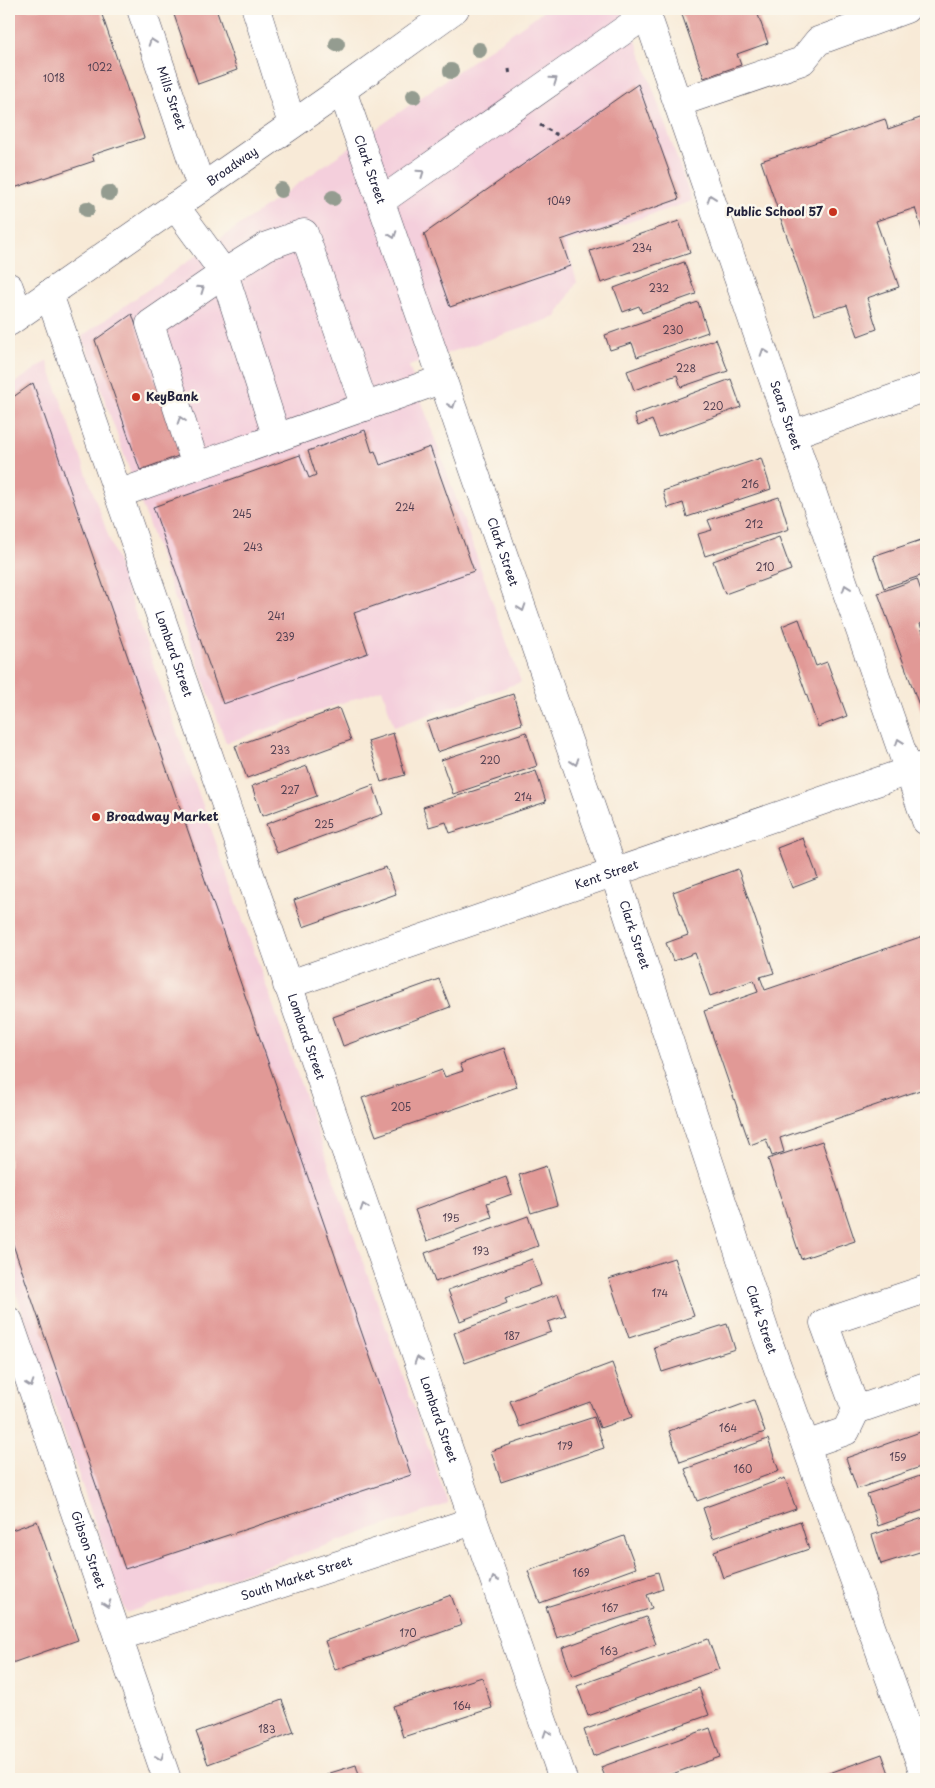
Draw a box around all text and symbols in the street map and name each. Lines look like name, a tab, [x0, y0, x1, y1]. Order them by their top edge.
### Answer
one-way arrow	[148, 38, 158, 47]
house number: 1022	[88, 59, 112, 74]
street label: Mills Street	[153, 64, 191, 132]
house number: 1018	[43, 70, 65, 85]
one-way arrow	[548, 77, 558, 86]
street label: Clark Street	[350, 132, 391, 206]
street label: Broadway	[202, 142, 261, 190]
one-way arrow	[415, 170, 425, 179]
house number: 1049	[547, 193, 571, 208]
one-way arrow	[707, 194, 717, 203]
place label: Public School 57	[726, 202, 823, 220]
marker: Public School 57	[827, 206, 839, 218]
one-way arrow	[387, 230, 397, 239]
house number: 234	[632, 240, 652, 255]
house number: 232	[649, 280, 669, 295]
one-way arrow	[195, 286, 205, 295]
house number: 230	[663, 322, 683, 337]
one-way arrow	[760, 348, 770, 357]
house number: 228	[676, 360, 696, 375]
street label: Sears Street	[766, 378, 807, 452]
place label: KeyBank	[146, 387, 199, 405]
marker: KeyBank	[130, 391, 142, 403]
house number: 220	[703, 398, 723, 413]
one-way arrow	[446, 400, 456, 409]
one-way arrow	[177, 416, 187, 425]
house number: 216	[741, 476, 759, 491]
house number: 224	[395, 499, 415, 514]
house number: 245	[232, 506, 252, 521]
street label: Clark Street	[483, 515, 524, 589]
house number: 212	[745, 516, 763, 531]
house number: 243	[243, 539, 263, 554]
house number: 210	[756, 559, 774, 574]
one-way arrow	[842, 584, 852, 593]
one-way arrow	[516, 603, 526, 612]
street label: Lombard Street	[151, 608, 198, 699]
house number: 241	[267, 608, 285, 623]
house number: 239	[275, 629, 295, 644]
one-way arrow	[895, 738, 905, 746]
house number: 233	[270, 742, 290, 757]
house number: 220	[480, 752, 500, 767]
one-way arrow	[569, 757, 579, 765]
house number: 227	[281, 782, 300, 797]
house number: 214	[514, 789, 532, 804]
place label: Broadway Market	[106, 807, 219, 825]
marker: Broadway Market	[90, 811, 102, 823]
house number: 225	[314, 816, 334, 831]
street label: Kent Street	[572, 855, 641, 893]
street label: Clark Street	[616, 898, 655, 972]
street label: Lombard Street	[284, 991, 330, 1082]
house number: 205	[391, 1099, 411, 1114]
one-way arrow	[360, 1203, 370, 1211]
house number: 195	[443, 1210, 460, 1225]
house number: 193	[473, 1243, 490, 1258]
street label: Clark Street	[742, 1282, 782, 1356]
house number: 174	[652, 1285, 669, 1300]
house number: 187	[504, 1328, 520, 1343]
one-way arrow	[413, 1356, 423, 1365]
street label: Lombard Street	[416, 1374, 463, 1465]
one-way arrow	[25, 1379, 35, 1388]
house number: 164	[719, 1420, 737, 1435]
house number: 179	[557, 1438, 573, 1453]
house number: 159	[890, 1449, 906, 1464]
house number: 160	[734, 1461, 752, 1476]
street label: Gibson Street	[67, 1508, 111, 1591]
street label: South Market Street	[238, 1551, 354, 1604]
house number: 169	[572, 1565, 590, 1580]
one-way arrow	[490, 1576, 500, 1585]
one-way arrow	[101, 1599, 111, 1607]
house number: 167	[602, 1600, 619, 1615]
house number: 170	[399, 1625, 417, 1640]
house number: 163	[600, 1643, 618, 1658]
house number: 164	[453, 1698, 471, 1713]
house number: 183	[258, 1721, 276, 1736]
one-way arrow	[543, 1729, 553, 1738]
one-way arrow	[154, 1753, 164, 1761]

